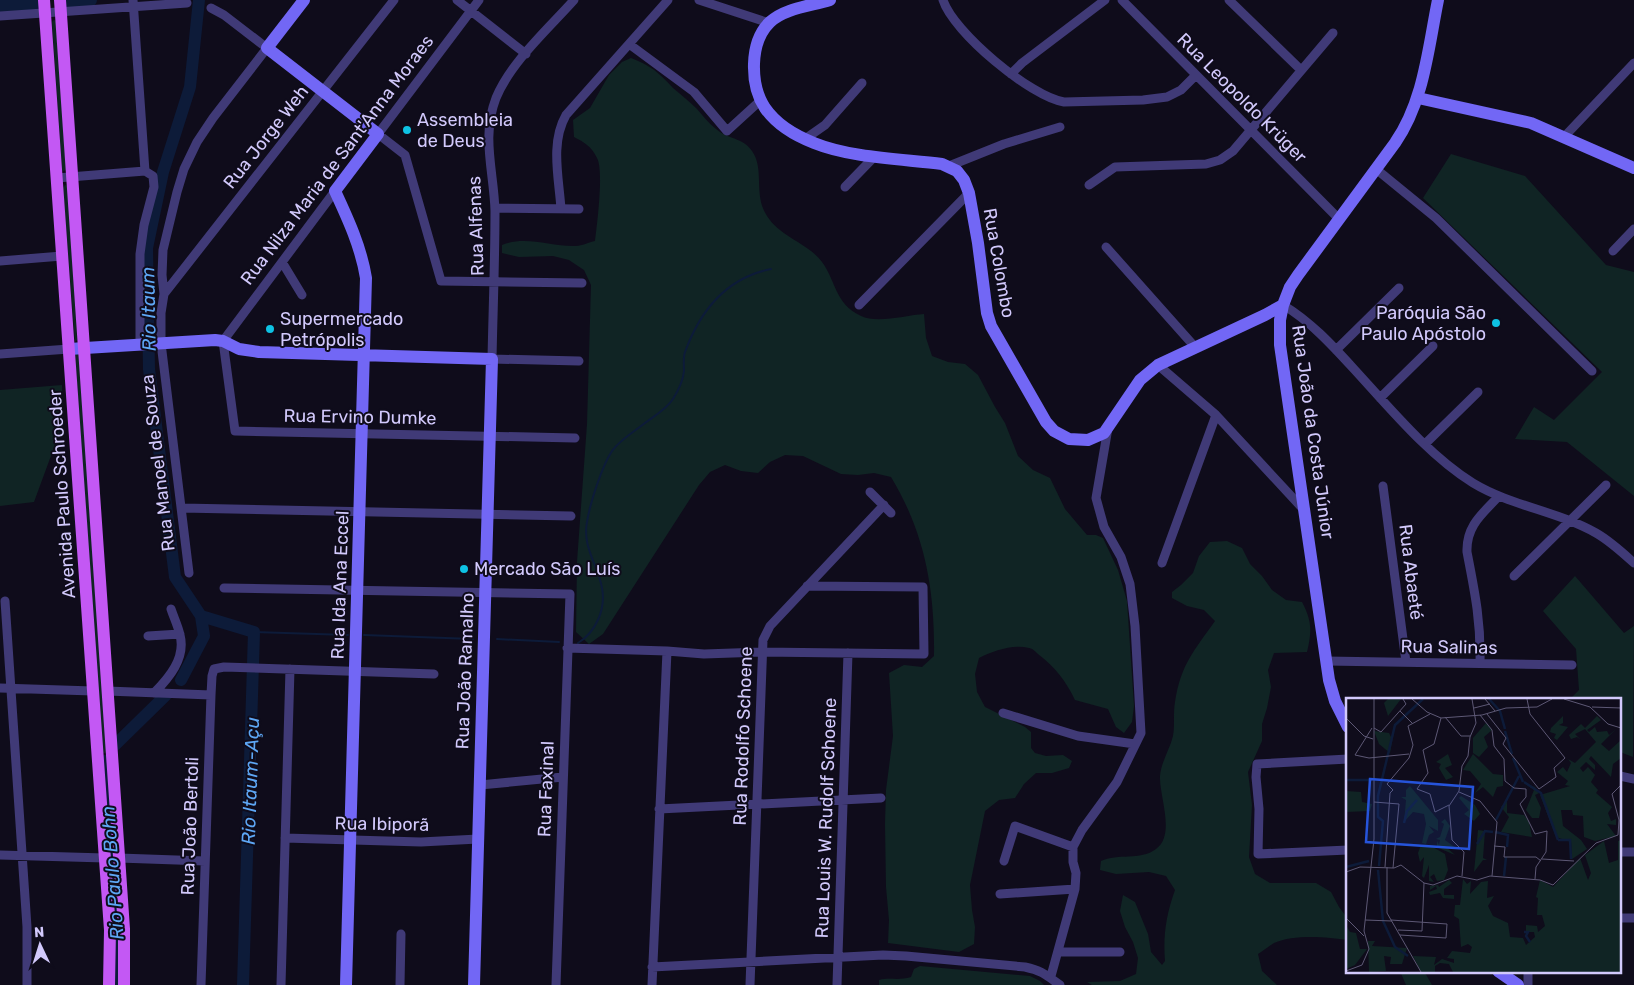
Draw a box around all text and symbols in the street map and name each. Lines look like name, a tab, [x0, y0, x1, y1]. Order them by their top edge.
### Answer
street label: Rua Leopoldo Krüger	[1173, 29, 1312, 168]
street label: Rua Nilza Maria de Sant'Anna Moraes	[236, 31, 438, 289]
street label: Rua Jorge Weh	[219, 81, 313, 193]
place label: Assembleia de Deus	[417, 109, 513, 152]
marker: Assembleia de Deus	[401, 124, 413, 136]
street label: Rua Alfenas	[463, 176, 489, 276]
street label: Rua Colombo	[979, 206, 1019, 320]
water label: Rio Itaum	[136, 266, 161, 352]
place label: Paróquia São Paulo Apóstolo	[1361, 302, 1486, 345]
place label: Supermercado Petrópolis	[280, 308, 403, 351]
marker: Paróquia São Paulo Apóstolo	[1490, 317, 1502, 329]
marker: Supermercado Petrópolis	[264, 323, 276, 335]
street label: Rua João da Costa Júnior	[1287, 324, 1339, 541]
street label: Rua Manoel de Souza	[136, 373, 180, 553]
street label: Avenida Paulo Schroeder	[44, 389, 80, 599]
street label: Rua Ervino Dumke	[283, 405, 437, 429]
street label: Rua Ida Ana Eccel	[326, 510, 354, 660]
street label: Rua Abaeté	[1394, 523, 1428, 621]
place label: Mercado São Luís	[474, 558, 620, 580]
marker: Mercado São Luís	[458, 563, 470, 575]
street label: Rua João Ramalho	[451, 592, 479, 750]
street label: Rua Salinas	[1400, 635, 1498, 659]
street label: Rua Rodolfo Schoene	[729, 646, 757, 826]
street label: Rua Louis W. Rudolf Schoene	[811, 697, 841, 939]
inset map	[1346, 698, 1622, 972]
water label: Rio Itaum-Açu	[237, 717, 264, 845]
street label: Rua Faxinal	[533, 741, 559, 837]
street label: Rua João Bertoli	[177, 756, 203, 896]
water label: Rio Paulo Bohn	[96, 805, 129, 941]
street label: Rua Ibiporã	[334, 812, 430, 836]
north arrow	[15, 920, 65, 970]
text: N	[34, 924, 45, 941]

